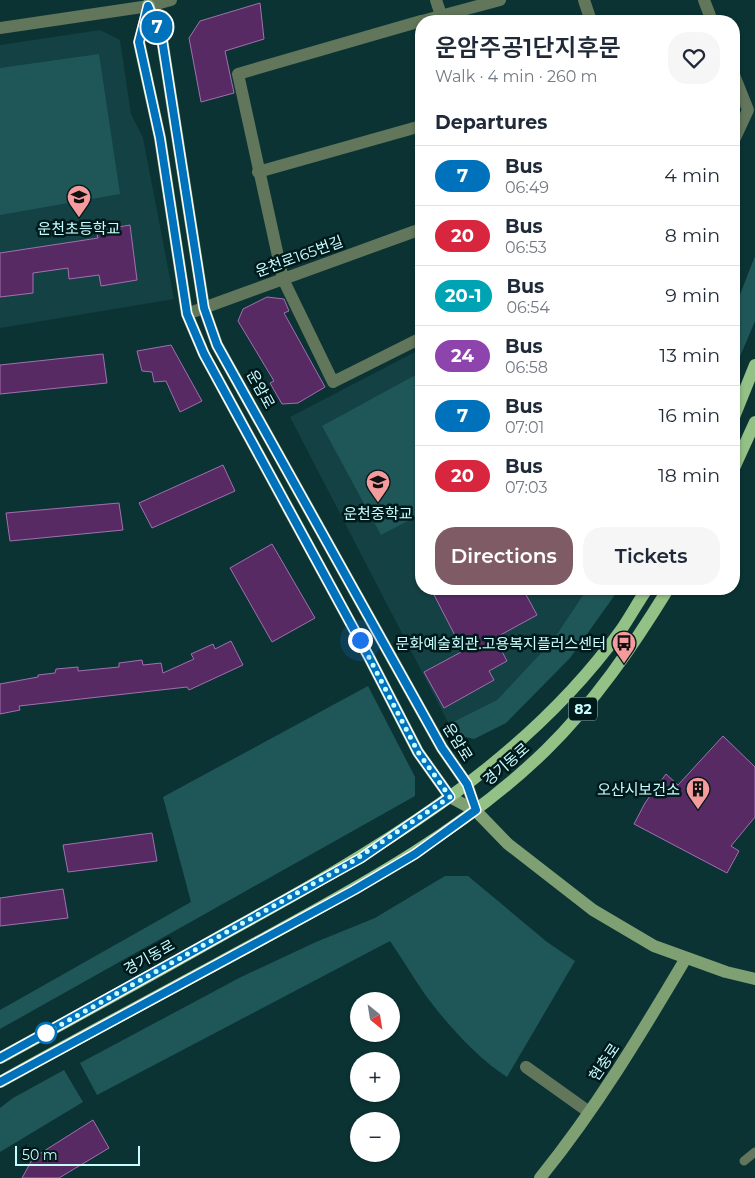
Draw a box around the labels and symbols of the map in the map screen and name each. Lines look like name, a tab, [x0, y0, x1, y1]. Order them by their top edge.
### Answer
line badge: 7	[141, 11, 173, 43]
school or university icon: 운천초등학교	[66, 184, 92, 218]
place label: 운천초등학교	[38, 219, 120, 238]
street label: 운천로165번길	[253, 231, 345, 281]
street label: 운암로	[243, 366, 279, 412]
school or university icon: 운천중학교	[365, 469, 391, 503]
place label: 운천중학교	[343, 504, 413, 523]
your location	[348, 628, 373, 653]
bus stop icon: 문화예술회관.고용복지플러스센터	[611, 630, 637, 664]
place label: 문화예술회관.고용복지플러스센터	[396, 634, 606, 653]
road number: 82	[569, 698, 597, 721]
street label: 운암로	[439, 719, 477, 765]
street label: 경기동로	[479, 739, 533, 789]
building icon: 오산시보건소	[685, 776, 711, 810]
place label: 오산시보건소	[597, 780, 680, 799]
street label: 경기동로	[120, 935, 178, 979]
north arrow	[350, 992, 400, 1042]
unlabelled marker	[35, 1022, 57, 1044]
street label: 현충로	[585, 1040, 623, 1084]
scale bar	[15, 1143, 140, 1166]

